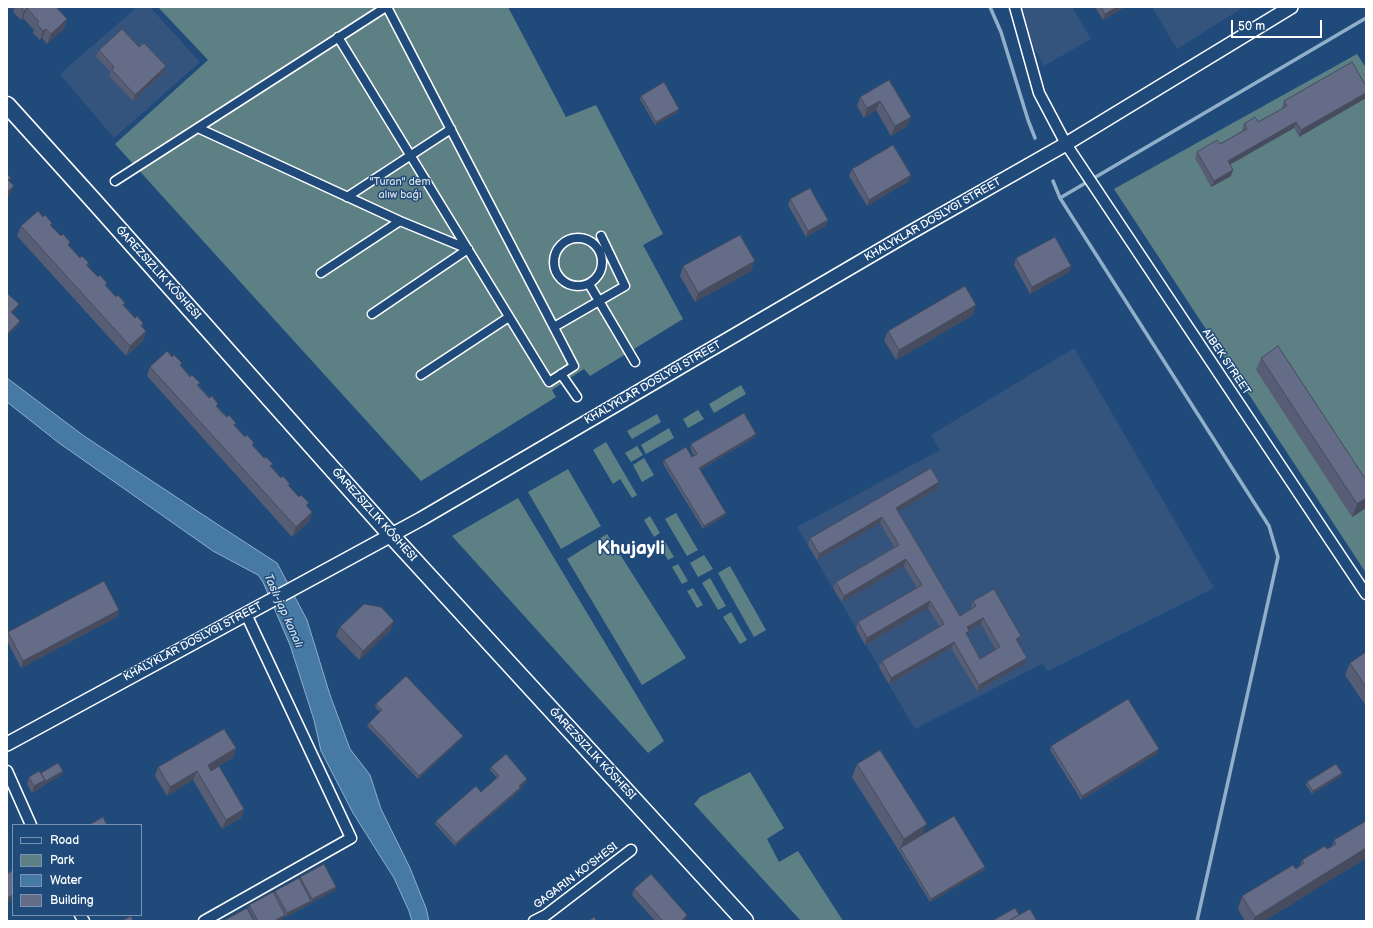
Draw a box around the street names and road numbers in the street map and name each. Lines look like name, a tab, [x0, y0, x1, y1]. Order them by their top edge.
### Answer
street label: KHALYKLAR DOSLYGI STREET	[862, 175, 1004, 265]
street label: ǴAREZSIZLIK KÓSHESI	[113, 224, 203, 322]
street label: AIBEK STREET	[1199, 326, 1253, 398]
street label: KHALYKLAR DOSLYGI STREET	[582, 338, 724, 428]
street label: ǴAREZSIZLIK KÓSHESI	[329, 466, 419, 564]
street label: KHALYKLAR DOSLYGI STREET	[121, 600, 265, 684]
street label: ǴAREZSIZLIK KÓSHESI	[546, 705, 638, 803]
street label: GAGARIN KO'SHESI	[531, 840, 621, 912]

